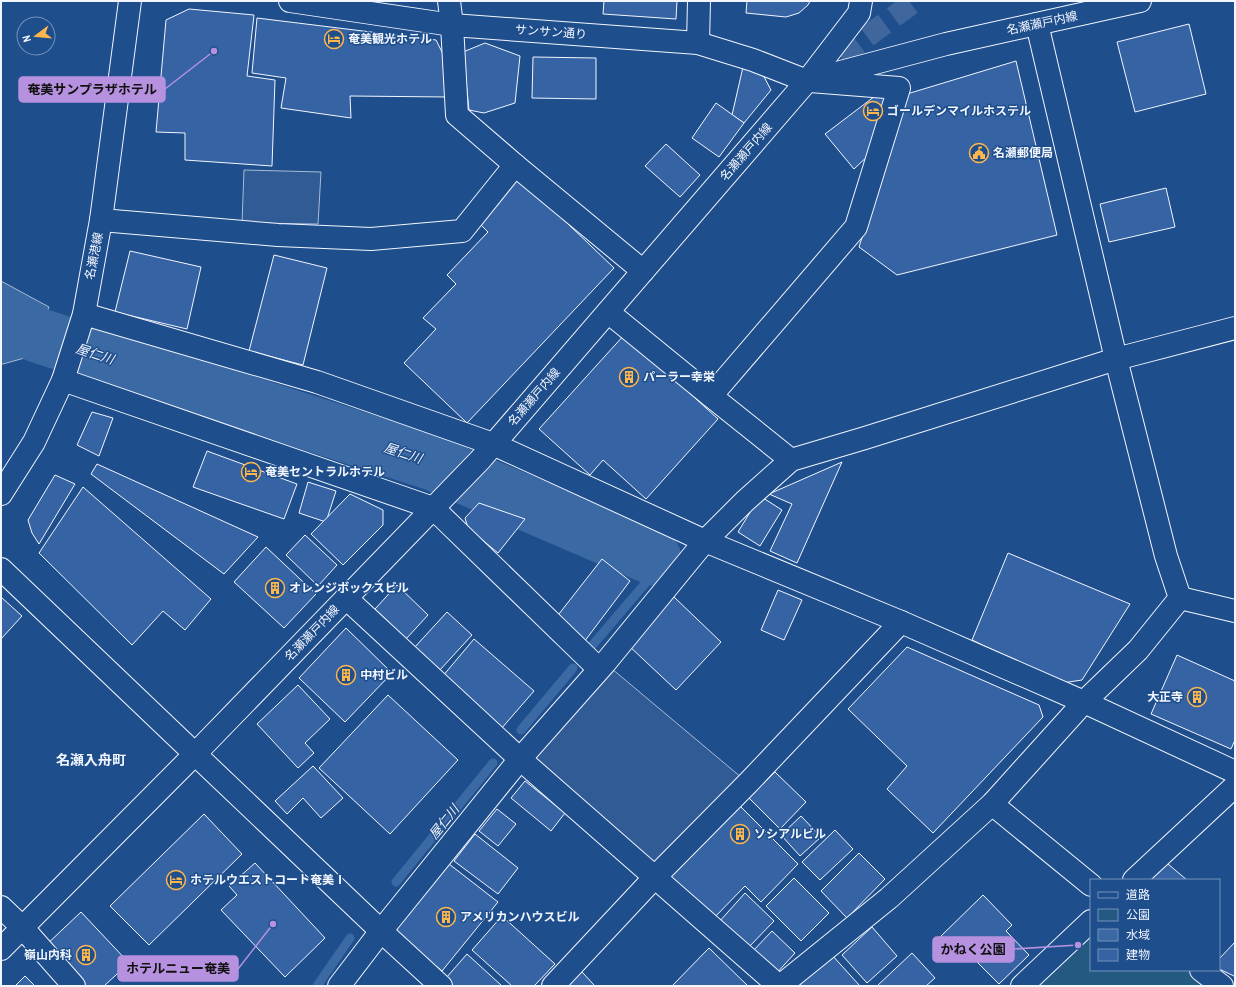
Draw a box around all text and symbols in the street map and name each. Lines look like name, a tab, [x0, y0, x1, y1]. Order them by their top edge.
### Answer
street label: 名瀬瀬戸内線	[1005, 8, 1079, 38]
north arrow	[16, 16, 56, 56]
street label: サンサン通り	[515, 22, 587, 42]
hotel icon: 奄美観光ホテル	[323, 28, 345, 50]
place label: 奄美観光ホテル	[348, 31, 432, 47]
text: N	[19, 34, 34, 44]
callout: 奄美サンプラザホテル	[19, 77, 165, 102]
text: 奄美サンプラザホテル	[27, 81, 157, 98]
hotel icon: ゴールデンマイルホステル	[862, 100, 884, 122]
place label: ゴールデンマイルホステル	[887, 103, 1031, 119]
street label: 名瀬瀬戸内線	[716, 120, 776, 184]
public building icon: 名瀬郵便局	[968, 142, 990, 164]
place label: 名瀬郵便局	[993, 145, 1053, 161]
street label: 名瀬港線	[82, 231, 106, 281]
water label: 屋仁川	[74, 340, 118, 369]
street label: 名瀬瀬戸内線	[504, 365, 564, 429]
building icon: パーラー幸栄	[618, 366, 640, 388]
place label: パーラー幸栄	[643, 369, 715, 385]
water label: 屋仁川	[382, 439, 426, 468]
hotel icon: 奄美セントラルホテル	[240, 461, 262, 483]
place label: 奄美セントラルホテル	[265, 464, 385, 480]
building icon: オレンジボックスビル	[264, 577, 286, 599]
place label: オレンジボックスビル	[289, 580, 409, 596]
street label: 名瀬瀬戸内線	[281, 602, 343, 664]
building icon: 中村ビル	[335, 664, 357, 686]
place label: 中村ビル	[360, 667, 408, 683]
building icon: 大正寺	[1186, 686, 1208, 708]
place label: 大正寺	[1147, 689, 1183, 705]
district label: 名瀬入舟町	[56, 751, 126, 769]
water label: 屋仁川	[425, 800, 464, 843]
building icon: ソシアルビル	[729, 823, 751, 845]
place label: ソシアルビル	[754, 826, 826, 842]
hotel icon: ホテルウエストコート奄美Ⅰ	[165, 869, 187, 891]
place label: ホテルウエストコート奄美Ⅰ	[190, 872, 346, 888]
legend	[1090, 879, 1220, 971]
text: 道路	[1126, 887, 1150, 903]
building icon: アメリカンハウスビル	[435, 906, 457, 928]
text: 公園	[1126, 907, 1150, 923]
place label: アメリカンハウスビル	[460, 909, 579, 925]
text: 水域	[1126, 927, 1150, 943]
callout: かねく公園	[933, 937, 1014, 962]
text: かねく公園	[940, 941, 1006, 958]
building icon: 嶺山内科	[75, 944, 97, 966]
place label: 嶺山内科	[24, 947, 72, 963]
text: 建物	[1126, 947, 1150, 963]
callout: ホテルニュー奄美	[118, 956, 238, 981]
text: ホテルニュー奄美	[126, 960, 230, 977]

